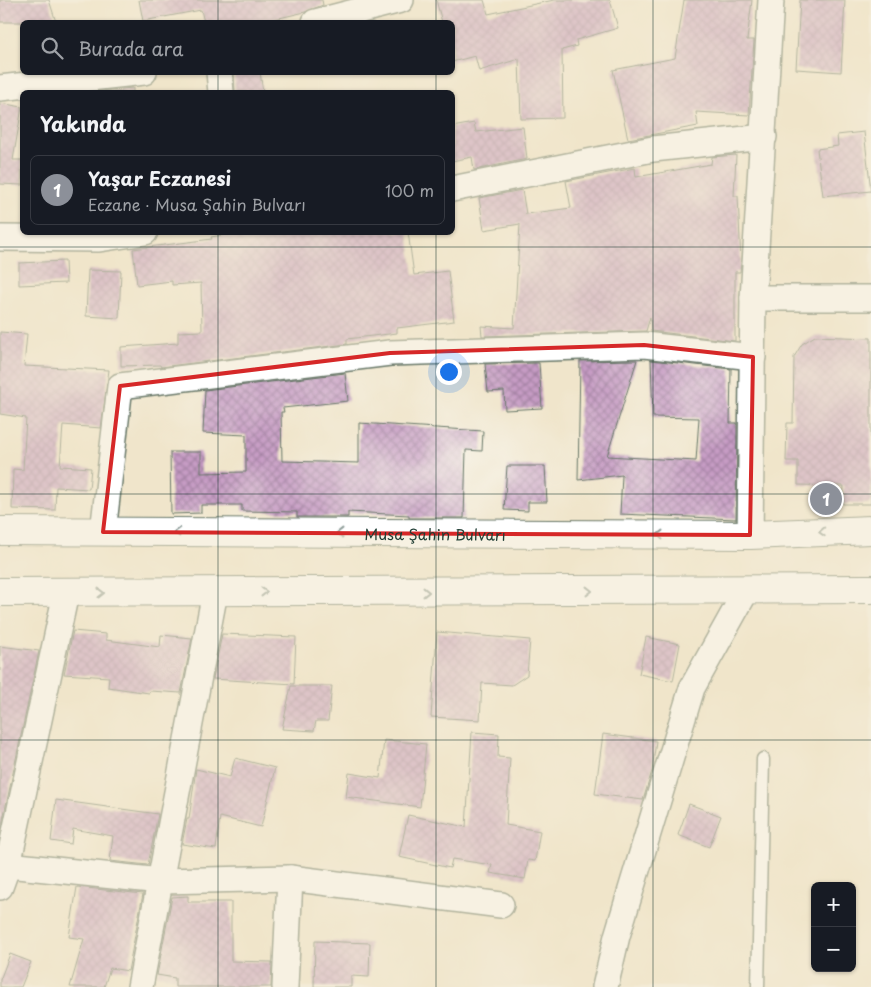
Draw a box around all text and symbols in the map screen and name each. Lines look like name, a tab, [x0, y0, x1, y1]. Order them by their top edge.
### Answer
search box	[20, 20, 455, 75]
icon: search	[38, 34, 66, 62]
text: Burada ara	[78, 34, 183, 62]
text: Yakında	[40, 107, 126, 139]
text: Yaşar Eczanesi	[88, 164, 231, 192]
text: 1	[53, 178, 61, 202]
text: 100 m	[385, 178, 434, 202]
text: Eczane · Musa Şahin Bulvarı	[88, 192, 306, 216]
your location	[436, 359, 462, 385]
pin: 1	[810, 480, 842, 518]
street label: Musa Şahin Bulvarı	[364, 521, 506, 545]
one-way arrow	[173, 527, 181, 537]
one-way arrow	[818, 527, 826, 537]
one-way arrow	[336, 528, 344, 538]
one-way arrow	[656, 530, 664, 540]
one-way arrow	[585, 586, 593, 596]
one-way arrow	[260, 587, 268, 597]
one-way arrow	[422, 587, 430, 597]
one-way arrow	[98, 588, 105, 598]
map controls	[811, 882, 856, 972]
button: +	[811, 882, 856, 927]
button: −	[811, 927, 856, 972]

